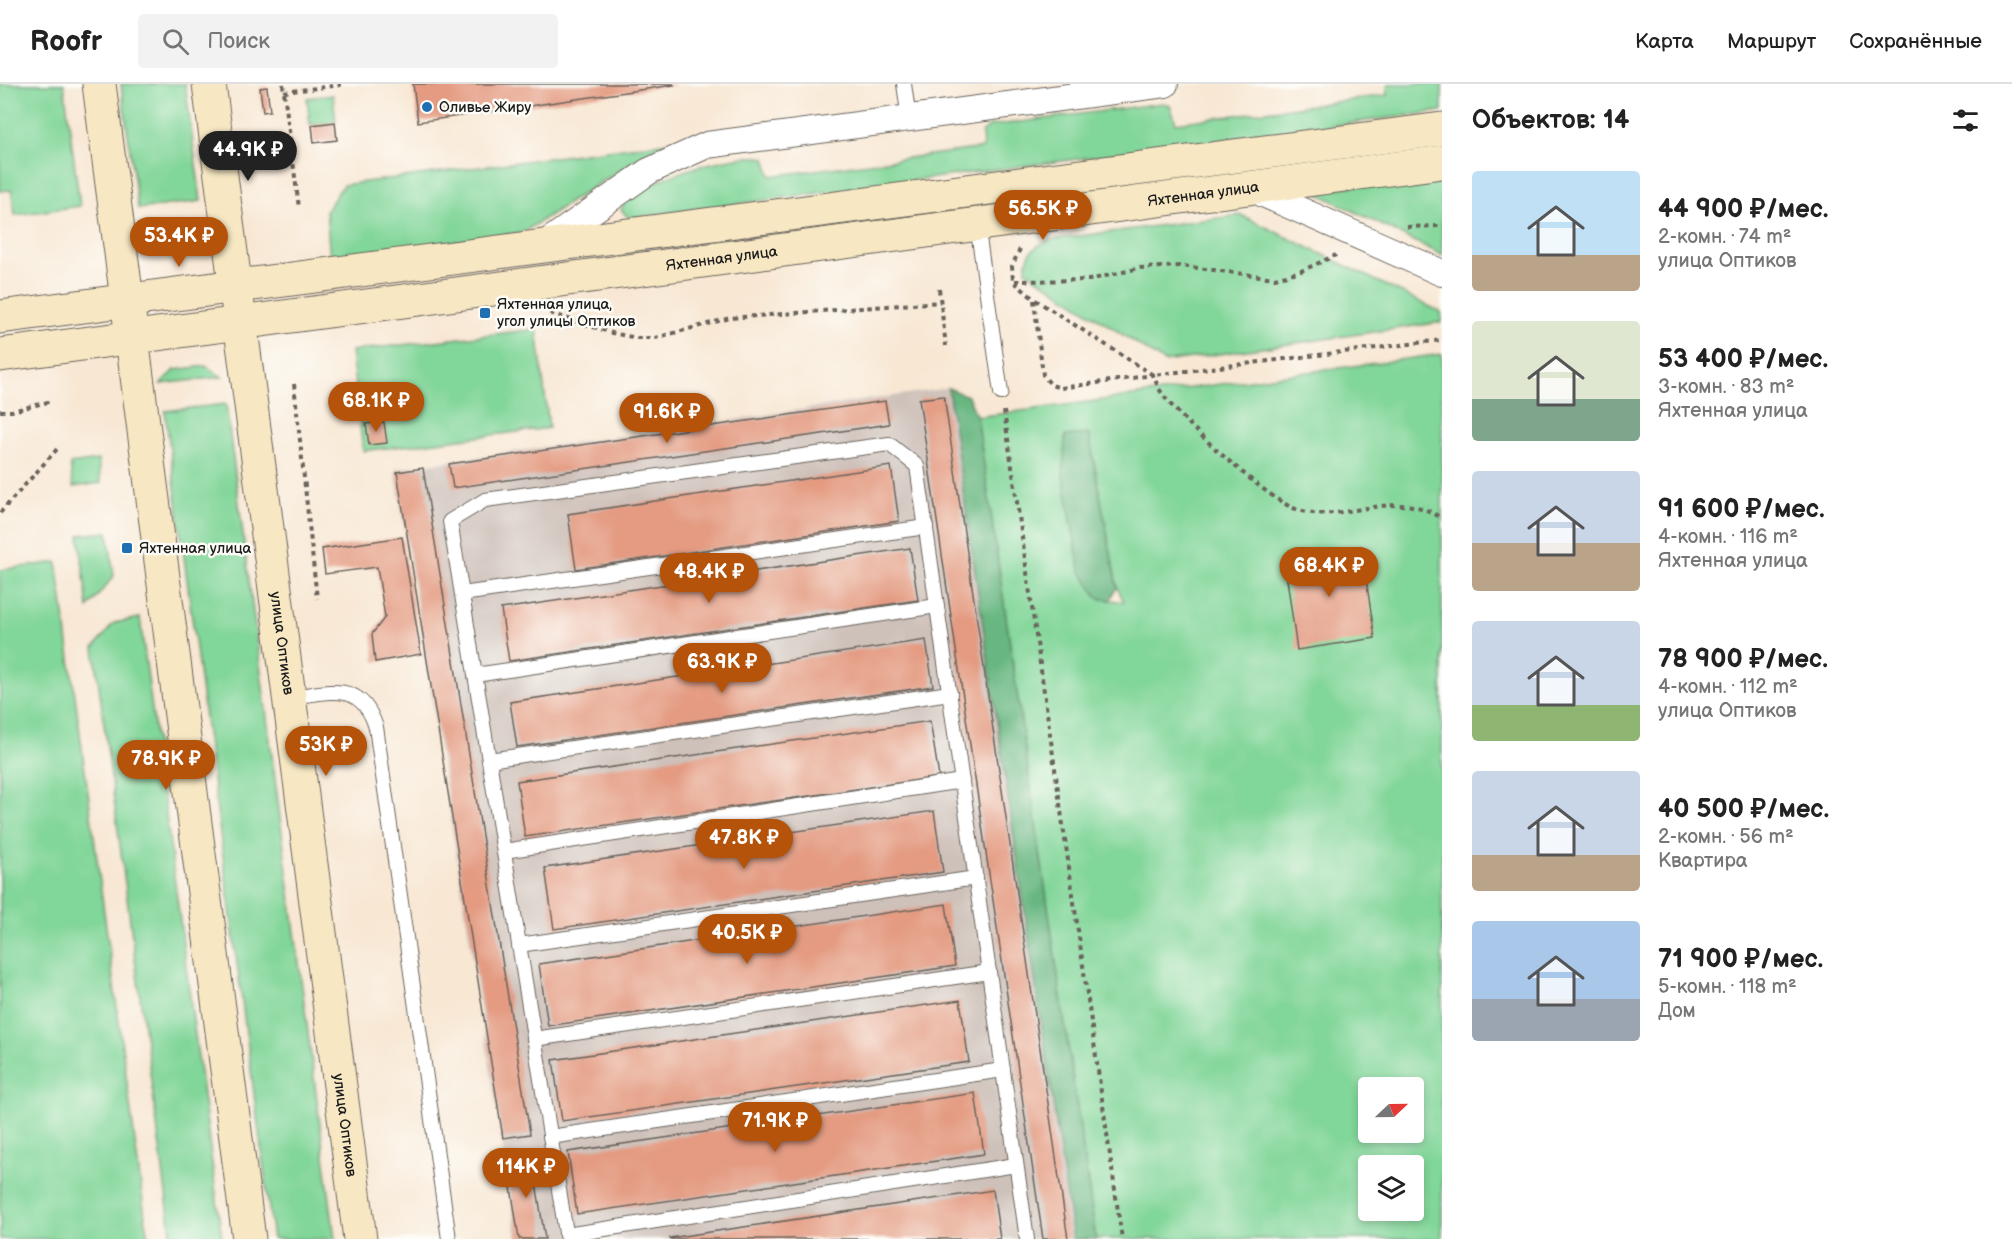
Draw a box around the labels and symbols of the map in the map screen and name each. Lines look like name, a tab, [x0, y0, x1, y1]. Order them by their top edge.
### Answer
place label: Оливье Жиру	[439, 98, 531, 117]
marker: Оливье Жиру	[420, 100, 434, 114]
pin: 44.9K ₽	[193, 131, 303, 182]
street label: Яхтенная улица	[1146, 177, 1260, 211]
pin: 56.5K ₽	[988, 190, 1098, 241]
pin: 53.4K ₽	[124, 217, 234, 268]
street label: Яхтенная улица	[665, 242, 779, 275]
place label: Яхтенная улица, угол улицы Оптиков	[497, 295, 636, 331]
marker: Яхтенная улица, угол улицы Оптиков	[478, 306, 492, 320]
pin: 68.1K ₽	[321, 382, 431, 433]
pin: 91.6K ₽	[612, 393, 722, 444]
place label: Яхтенная улица	[139, 539, 251, 558]
marker: Яхтенная улица	[120, 541, 134, 555]
pin: 68.4K ₽	[1274, 547, 1384, 598]
pin: 48.4K ₽	[654, 553, 764, 604]
street label: улица Оптиков	[266, 591, 298, 696]
pin: 63.9K ₽	[667, 643, 777, 694]
pin: 53K ₽	[284, 726, 368, 777]
pin: 78.9K ₽	[111, 740, 221, 791]
pin: 47.8K ₽	[689, 819, 799, 870]
pin: 40.5K ₽	[692, 914, 802, 965]
street label: улица Оптиков	[329, 1072, 361, 1178]
north arrow	[1358, 1077, 1424, 1143]
pin: 71.9K ₽	[720, 1102, 830, 1153]
pin: 114K ₽	[477, 1148, 575, 1199]

